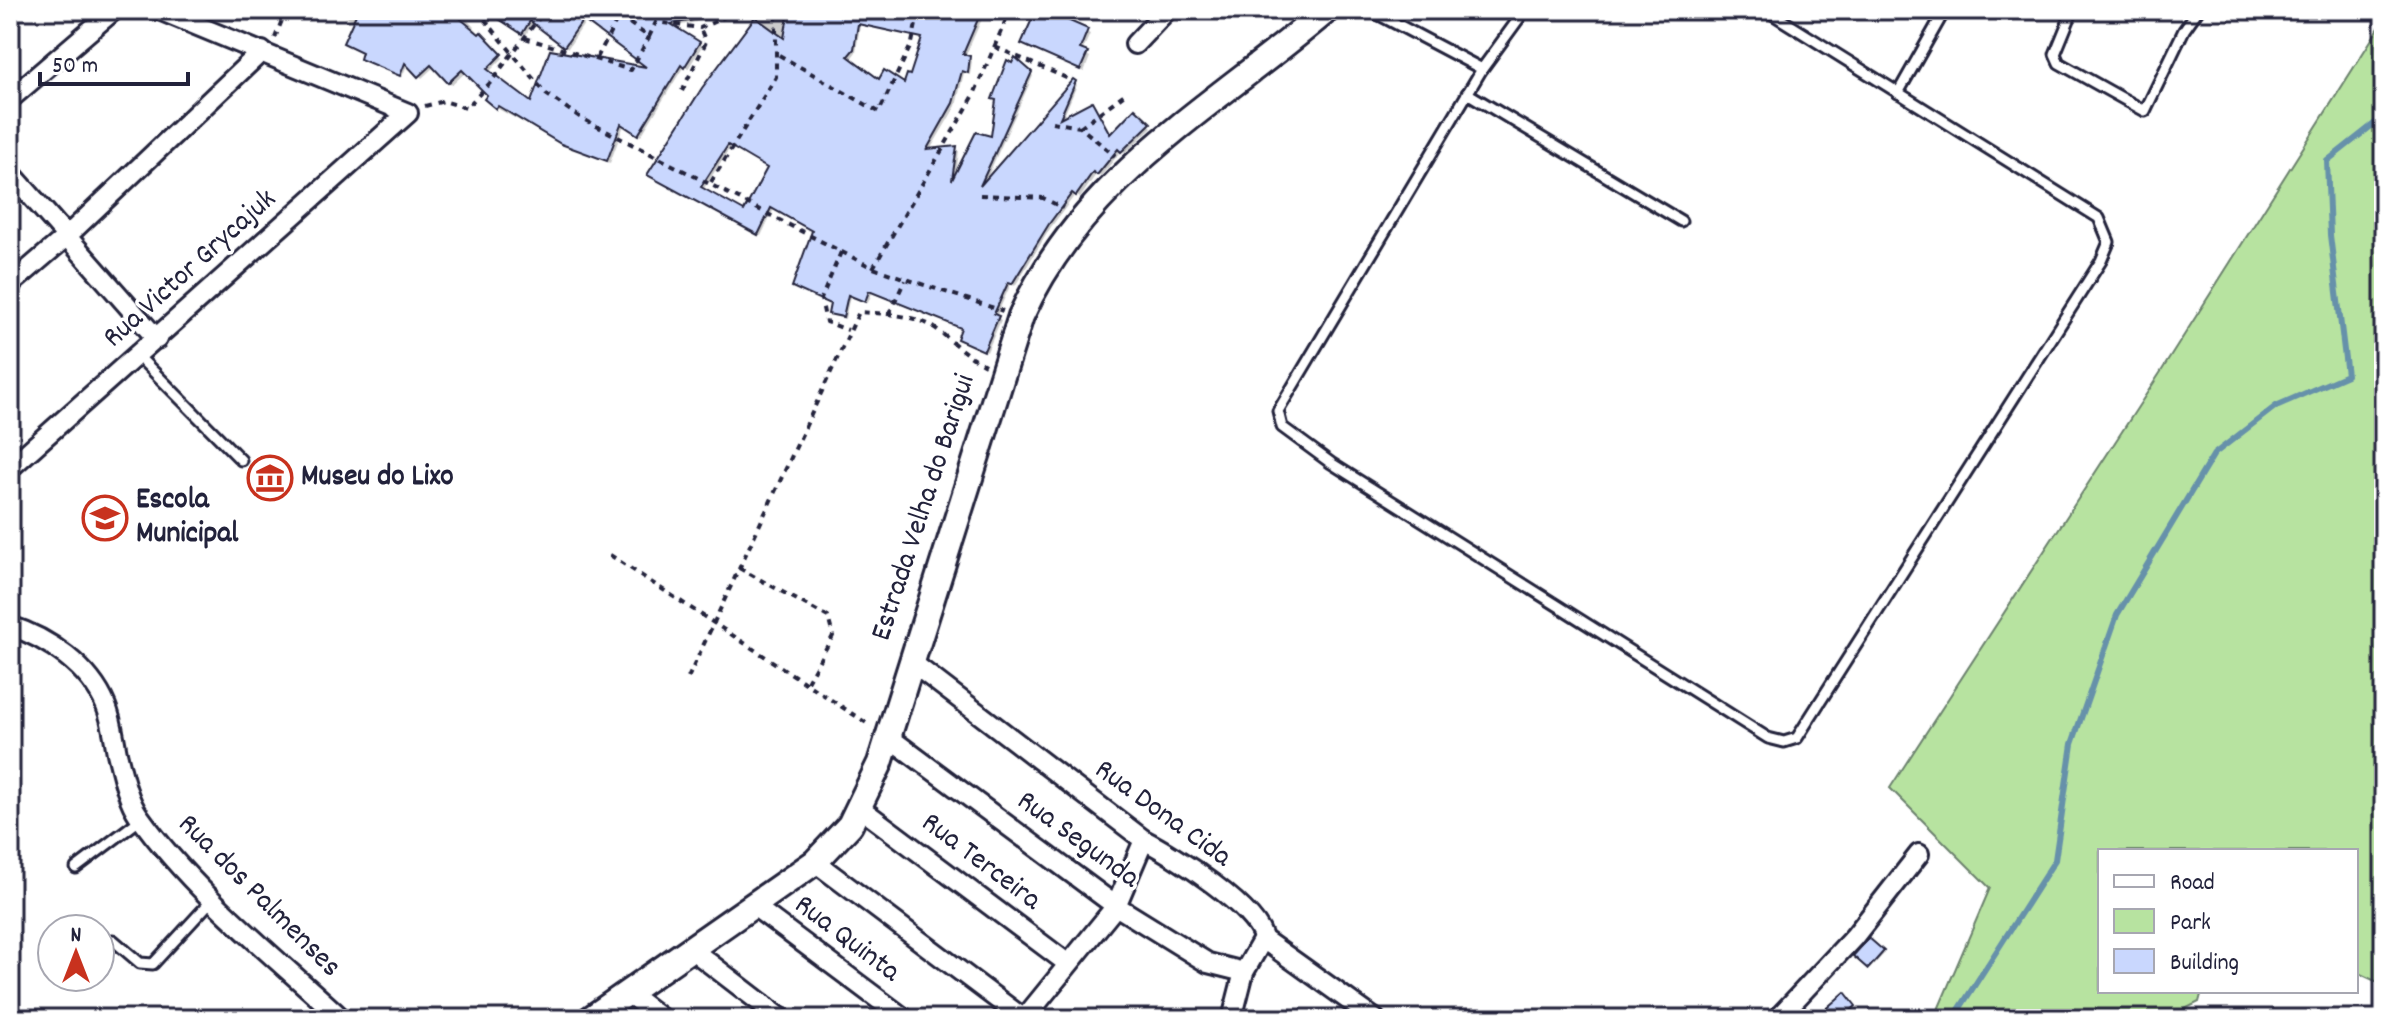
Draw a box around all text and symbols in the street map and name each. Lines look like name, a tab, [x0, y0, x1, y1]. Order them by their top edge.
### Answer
scale bar	[40, 36, 188, 86]
text: 50 m	[52, 50, 98, 84]
street label: Rua Victor Grycajuk	[95, 180, 287, 360]
street label: Estrada Velha do Barigui	[862, 369, 988, 647]
museum icon: Museu do Lixo	[246, 454, 294, 502]
place label: Museu do Lixo	[301, 457, 454, 500]
place label: Escola Municipal	[136, 480, 239, 557]
school or university icon: Escola Municipal	[81, 494, 129, 542]
street label: Rua Dona Cida	[1084, 750, 1240, 880]
street label: Rua Segunda	[1007, 782, 1148, 901]
street label: Rua Terceira	[911, 803, 1050, 923]
street label: Rua dos Palmenses	[166, 805, 350, 989]
legend	[2098, 849, 2358, 993]
text: Road	[2170, 867, 2215, 901]
street label: Rua Quinta	[784, 886, 909, 995]
text: Park	[2170, 907, 2211, 941]
north arrow	[36, 913, 116, 993]
text: N	[71, 921, 82, 952]
text: Building	[2170, 947, 2239, 981]

